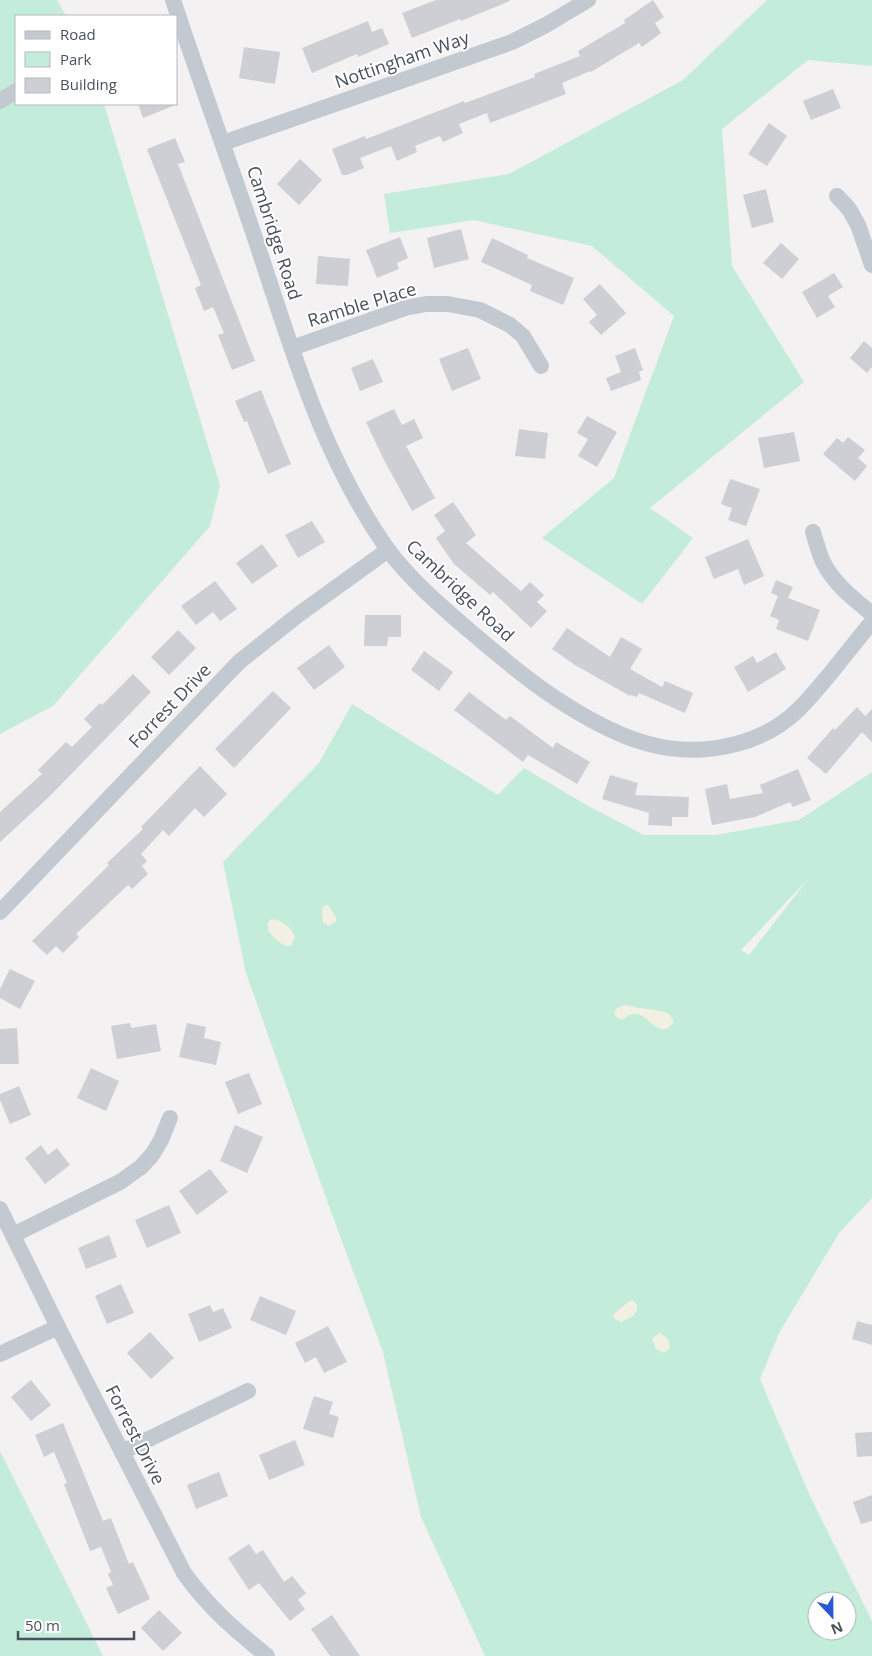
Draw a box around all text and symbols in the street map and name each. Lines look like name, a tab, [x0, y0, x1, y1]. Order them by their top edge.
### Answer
legend	[15, 15, 178, 105]
text: Road	[60, 24, 96, 44]
street label: Nottingham Way	[331, 25, 473, 93]
text: Park	[60, 49, 91, 69]
text: Building	[60, 74, 117, 94]
street label: Cambridge Road	[242, 163, 308, 303]
street label: Ramble Place	[305, 276, 419, 332]
street label: Cambridge Road	[402, 534, 520, 647]
street label: Forrest Drive	[123, 658, 216, 753]
street label: Forrest Drive	[101, 1381, 171, 1488]
north arrow	[807, 1591, 857, 1641]
scale bar	[18, 1608, 134, 1640]
text: 50 m	[25, 1615, 60, 1635]
text: N	[828, 1618, 846, 1639]

